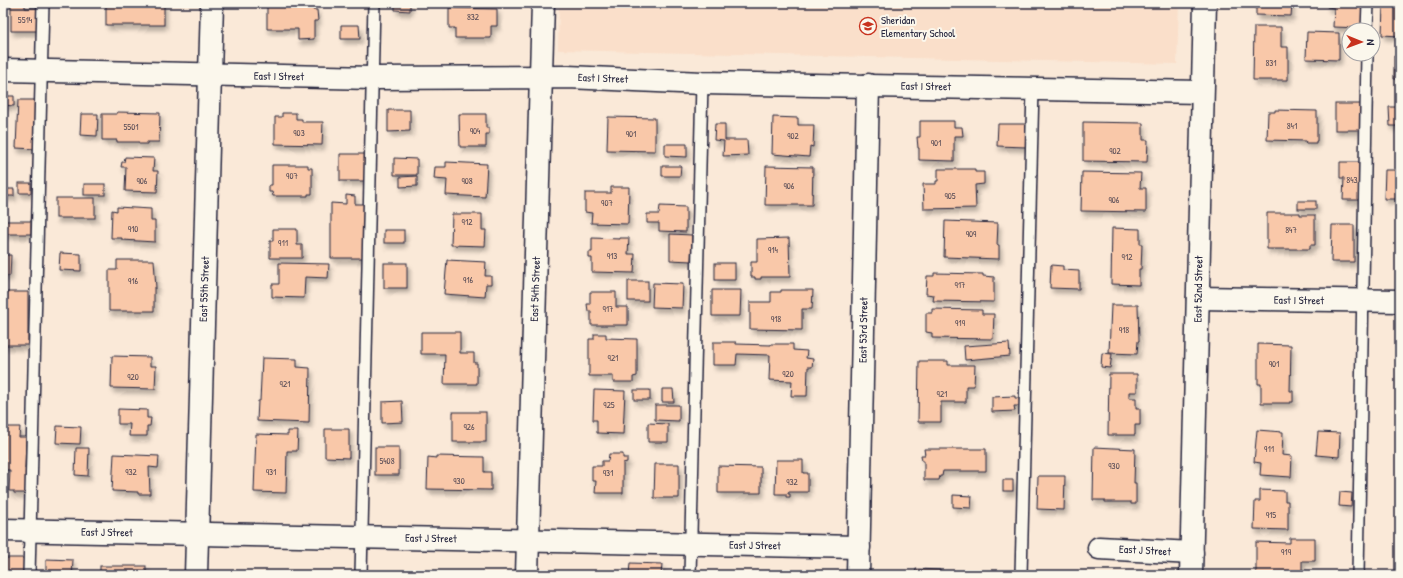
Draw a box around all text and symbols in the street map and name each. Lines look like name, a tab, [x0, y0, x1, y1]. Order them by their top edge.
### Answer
house number: 832	[467, 11, 480, 23]
place label: Sheridan Elementary School	[881, 13, 955, 40]
house number: 5514	[18, 14, 33, 26]
school or university icon: Sheridan Elementary School	[858, 16, 878, 36]
north arrow	[1341, 22, 1381, 62]
text: N	[1364, 39, 1378, 45]
house number: 831	[1265, 57, 1277, 69]
street label: East I Street	[254, 69, 305, 83]
street label: East I Street	[578, 70, 629, 86]
street label: East I Street	[901, 79, 952, 93]
house number: 841	[1287, 120, 1297, 132]
house number: 5501	[124, 121, 138, 133]
house number: 904	[470, 125, 481, 137]
house number: 903	[293, 127, 305, 139]
house number: 901	[626, 128, 636, 140]
house number: 902	[787, 130, 800, 142]
house number: 901	[931, 137, 941, 149]
house number: 902	[1109, 145, 1122, 157]
house number: 907	[286, 170, 298, 182]
house number: 843	[1346, 174, 1358, 186]
house number: 906	[137, 175, 148, 187]
house number: 908	[461, 175, 473, 187]
house number: 906	[784, 180, 795, 192]
house number: 905	[944, 190, 956, 202]
house number: 906	[1109, 194, 1120, 206]
house number: 907	[601, 197, 613, 209]
house number: 912	[462, 216, 473, 228]
house number: 910	[128, 223, 138, 235]
house number: 847	[1285, 224, 1297, 236]
house number: 909	[966, 228, 977, 240]
house number: 911	[278, 237, 288, 249]
house number: 914	[768, 244, 779, 256]
house number: 913	[607, 250, 617, 262]
house number: 912	[1122, 251, 1133, 263]
street label: East 52nd Street	[1190, 255, 1206, 323]
street label: East 55th Street	[196, 256, 212, 322]
street label: East 54th Street	[527, 256, 543, 322]
house number: 916	[463, 274, 473, 286]
house number: 916	[128, 275, 138, 287]
house number: 917	[954, 279, 966, 291]
street label: East I Street	[1274, 293, 1325, 307]
street label: East 53rd Street	[855, 297, 871, 363]
house number: 917	[602, 303, 614, 315]
house number: 918	[771, 313, 781, 325]
house number: 919	[955, 317, 966, 329]
house number: 918	[1119, 324, 1129, 336]
house number: 921	[608, 352, 618, 364]
house number: 901	[1269, 358, 1279, 370]
house number: 920	[782, 368, 794, 380]
house number: 920	[127, 371, 139, 383]
house number: 921	[280, 378, 290, 390]
house number: 921	[937, 388, 947, 400]
house number: 925	[603, 399, 615, 411]
house number: 926	[463, 421, 475, 433]
house number: 911	[1264, 443, 1274, 455]
house number: 5408	[379, 455, 395, 467]
house number: 930	[1108, 460, 1120, 472]
house number: 932	[125, 466, 138, 478]
house number: 931	[266, 466, 276, 478]
house number: 931	[603, 467, 613, 479]
house number: 930	[453, 475, 465, 487]
house number: 932	[786, 476, 799, 488]
house number: 915	[1266, 509, 1276, 521]
street label: East J Street	[81, 525, 133, 539]
street label: East J Street	[405, 531, 457, 545]
street label: East J Street	[729, 538, 781, 552]
street label: East J Street	[1119, 542, 1172, 558]
house number: 919	[1281, 546, 1292, 558]

